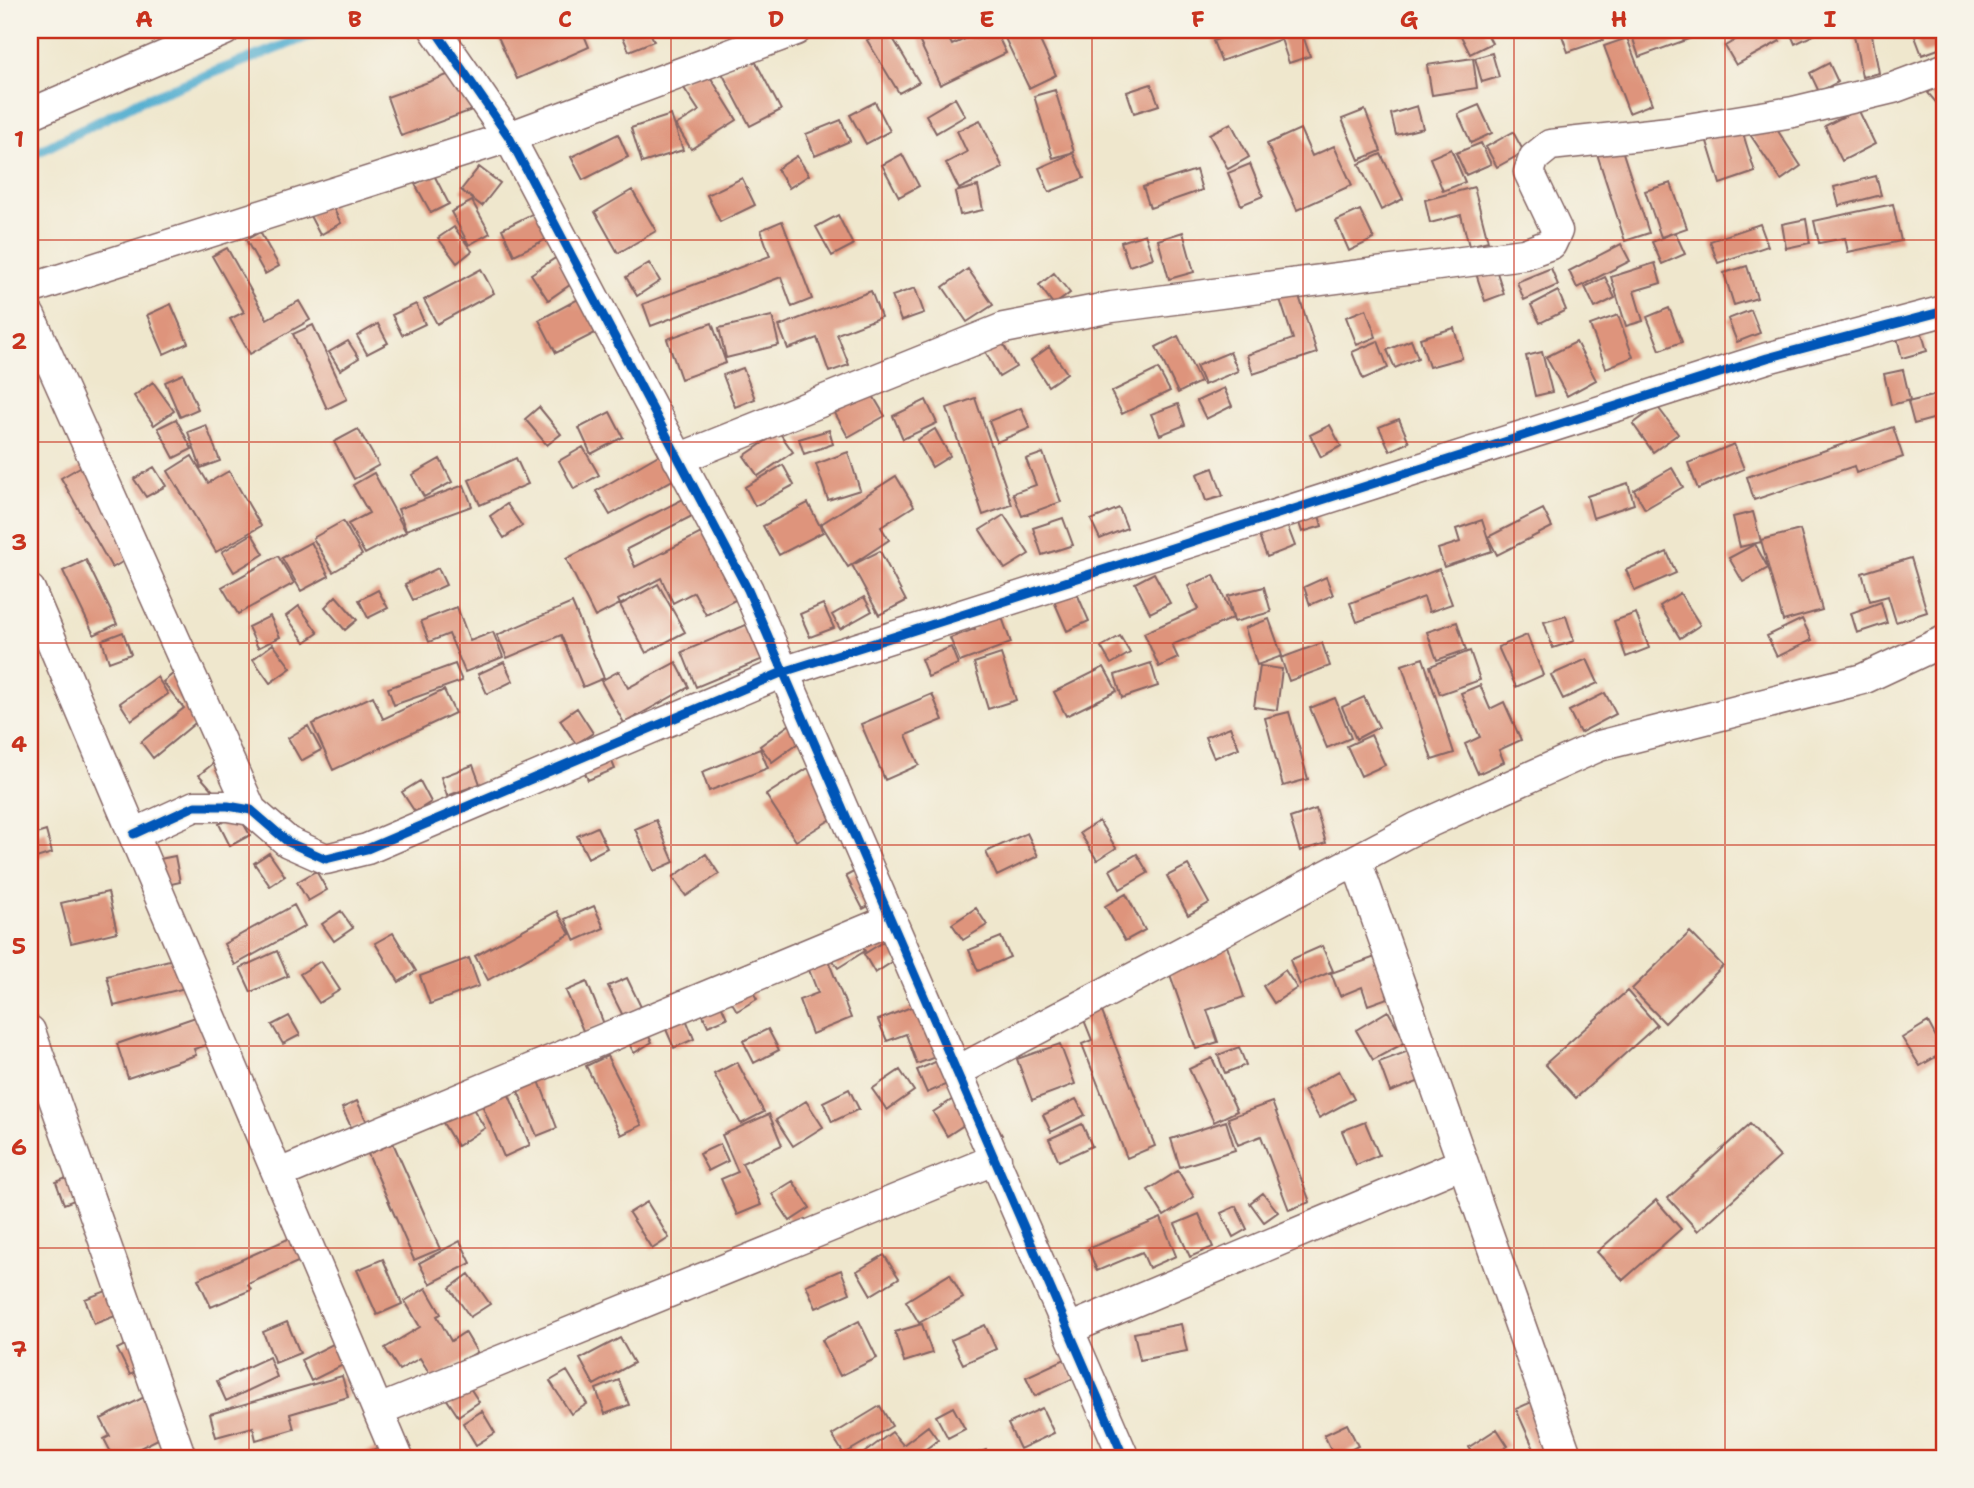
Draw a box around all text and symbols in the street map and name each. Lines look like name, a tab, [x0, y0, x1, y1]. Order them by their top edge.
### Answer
text: A	[135, 4, 153, 34]
text: B	[348, 4, 362, 34]
text: C	[558, 4, 572, 34]
text: D	[768, 4, 784, 34]
text: E	[979, 4, 995, 34]
text: F	[1191, 4, 1205, 34]
text: G	[1400, 4, 1419, 34]
text: H	[1611, 4, 1627, 34]
text: I	[1824, 4, 1837, 34]
text: 1	[14, 124, 24, 154]
text: 2	[11, 326, 27, 356]
text: 3	[11, 527, 27, 557]
text: 4	[11, 729, 27, 759]
text: 5	[12, 931, 26, 961]
text: 6	[11, 1132, 27, 1162]
text: 7	[11, 1334, 27, 1364]

